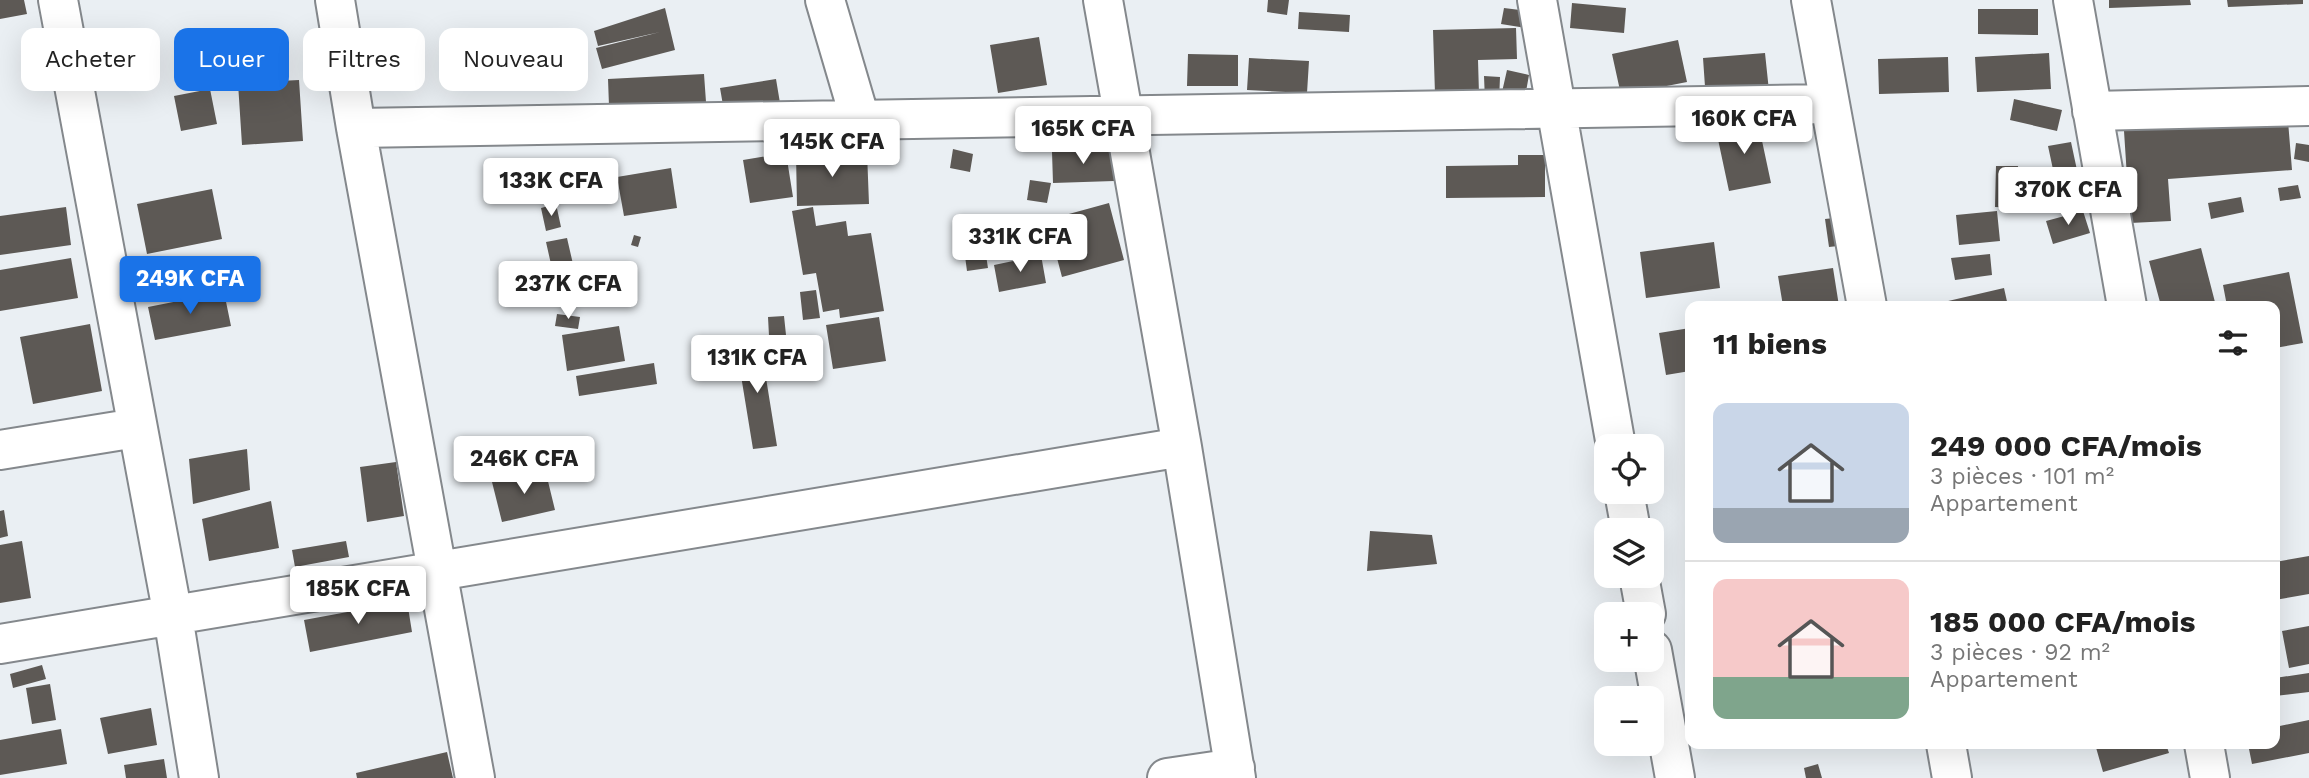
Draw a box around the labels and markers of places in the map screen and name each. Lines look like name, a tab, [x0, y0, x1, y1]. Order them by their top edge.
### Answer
pin: 160K CFA	[1672, 96, 1816, 156]
pin: 165K CFA	[1011, 106, 1155, 166]
pin: 145K CFA	[760, 120, 904, 179]
pin: 133K CFA	[479, 158, 623, 218]
pin: 370K CFA	[1996, 168, 2140, 227]
pin: 331K CFA	[948, 215, 1092, 274]
pin: 249K CFA	[118, 256, 262, 316]
pin: 237K CFA	[496, 262, 640, 321]
pin: 131K CFA	[685, 336, 829, 395]
pin: 246K CFA	[452, 436, 596, 496]
pin: 185K CFA	[286, 566, 430, 626]

